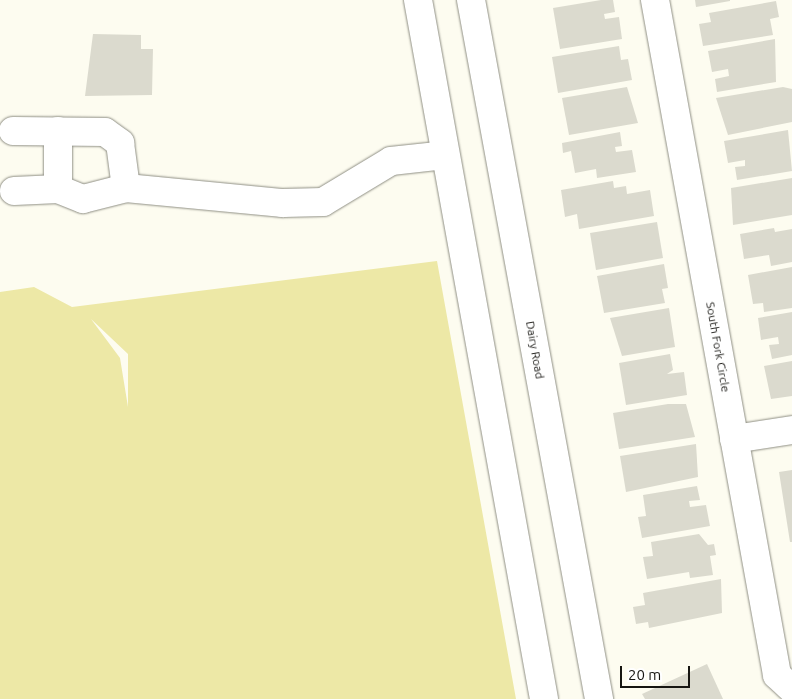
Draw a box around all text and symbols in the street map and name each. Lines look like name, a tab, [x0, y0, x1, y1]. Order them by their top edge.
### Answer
street label: South Fork Circle	[703, 301, 733, 393]
street label: Dairy Road	[523, 320, 547, 380]
scale bar	[622, 656, 692, 688]
text: 20 m	[628, 666, 661, 683]

